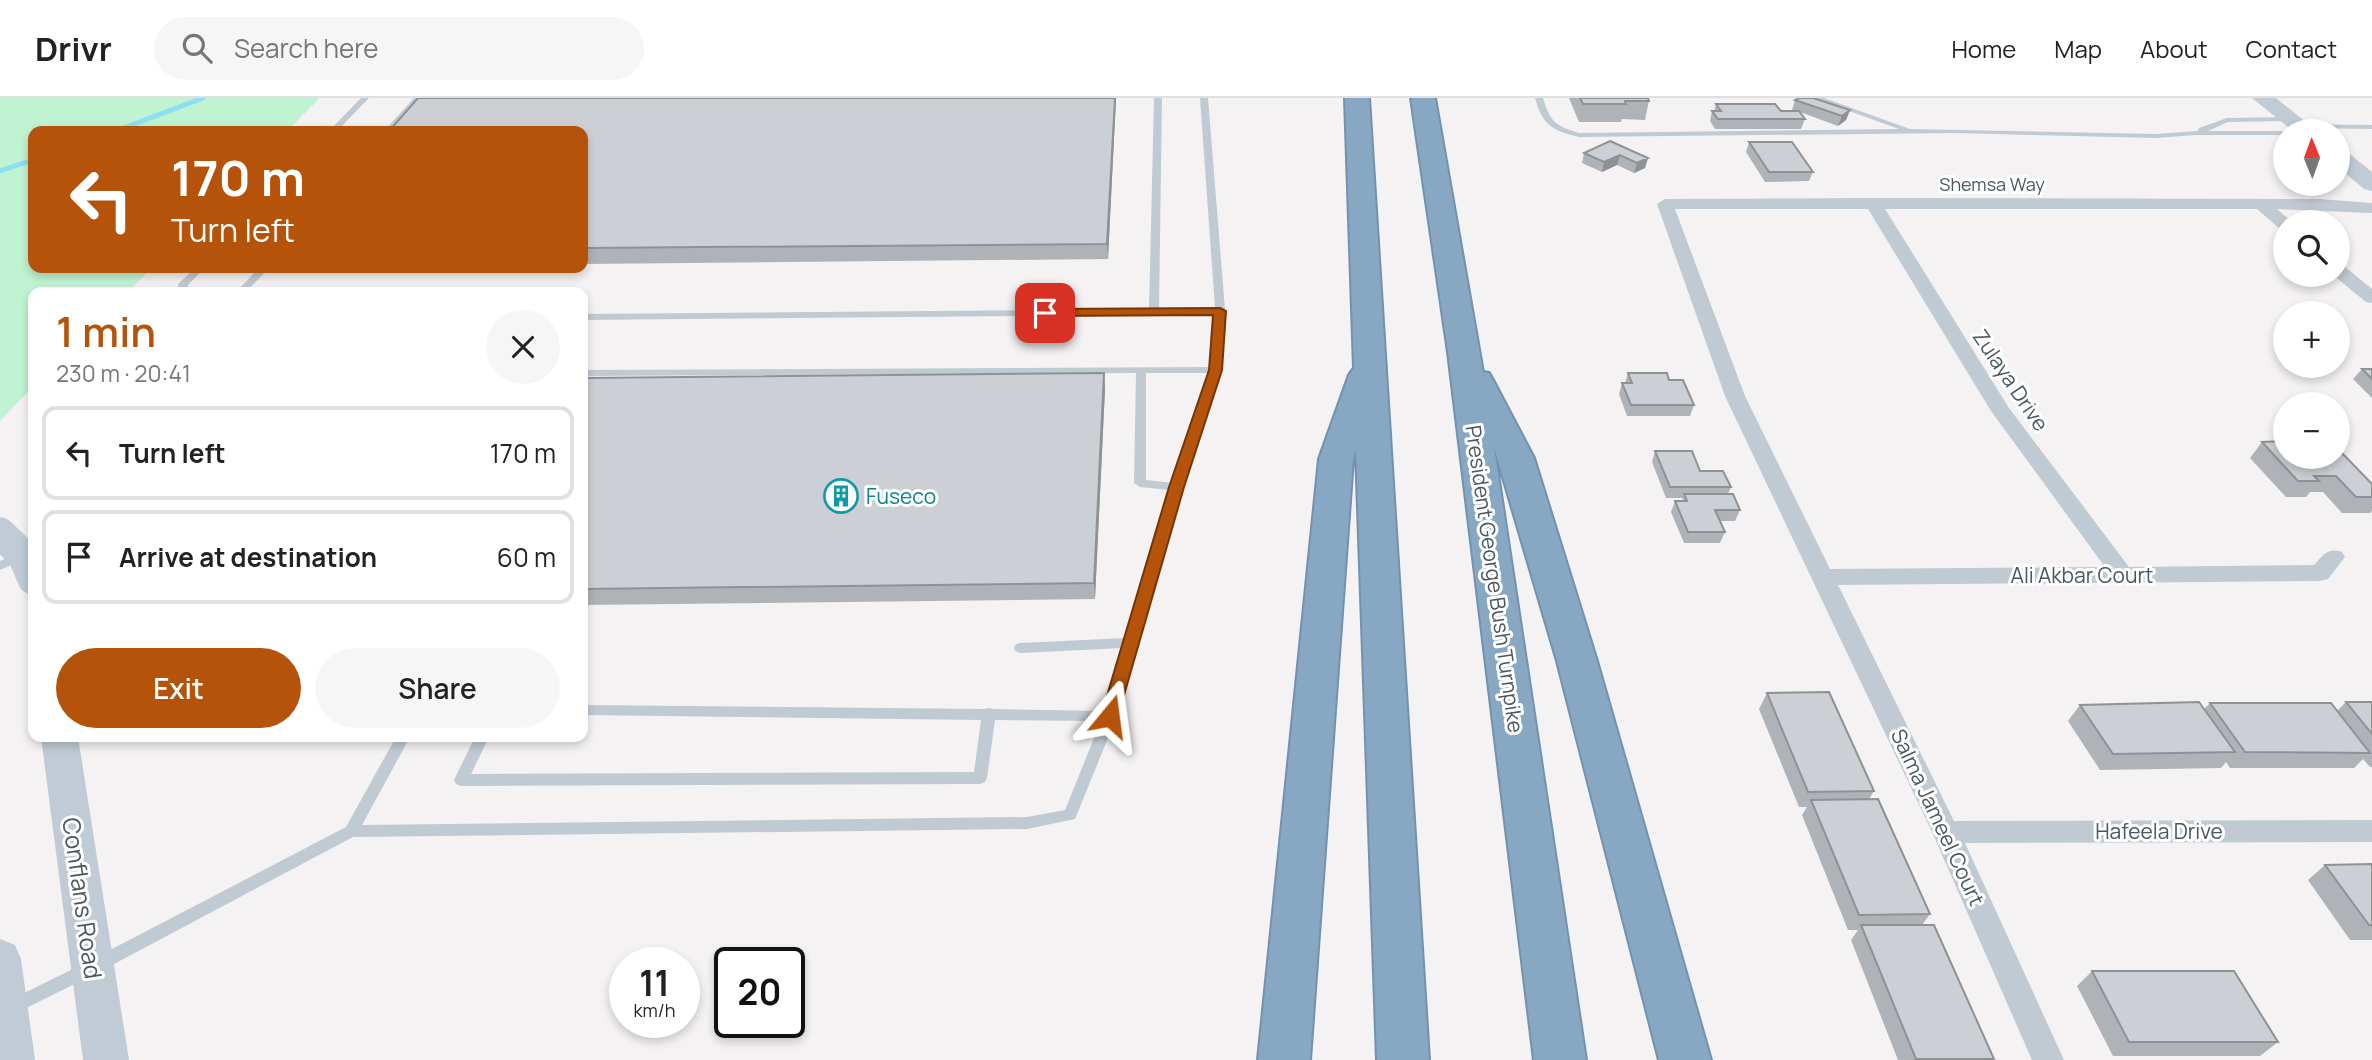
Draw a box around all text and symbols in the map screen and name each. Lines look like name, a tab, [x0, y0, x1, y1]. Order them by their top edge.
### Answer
search box	[154, 17, 644, 80]
text: Drivr	[35, 26, 112, 71]
icon: search	[178, 29, 216, 67]
text: Search here	[234, 30, 378, 66]
text: Home	[1951, 32, 2016, 65]
text: Map	[2054, 32, 2102, 65]
text: About	[2140, 32, 2208, 65]
text: Contact	[2246, 32, 2337, 65]
north arrow	[2273, 119, 2350, 196]
map controls	[2273, 119, 2350, 469]
text: 170 m	[171, 144, 305, 211]
icon: left	[56, 154, 147, 245]
street label: Shemsa Way	[1939, 172, 2045, 196]
text: Turn left	[171, 208, 295, 252]
button: search	[2273, 210, 2350, 287]
pin	[1015, 283, 1075, 343]
icon: arrive	[1026, 294, 1064, 332]
button: +	[2273, 301, 2350, 378]
text: 1 min	[56, 302, 156, 360]
button: close	[486, 310, 560, 384]
street label: Zulaya Drive	[1967, 324, 2055, 436]
text: 230 m · 20:41	[56, 357, 191, 389]
button: −	[2273, 392, 2350, 469]
street label: President George Bush Turnpike	[1460, 423, 1530, 735]
icon: left	[60, 434, 98, 472]
text: Turn left	[119, 435, 226, 471]
text: 170 m	[490, 435, 556, 471]
building icon: Fuseco	[822, 477, 860, 515]
place label: Fuseco	[866, 482, 936, 510]
icon: arrive	[60, 538, 98, 576]
text: Arrive at destination	[119, 539, 377, 575]
text: 60 m	[497, 539, 556, 575]
street label: Ali Akbar Court	[2011, 561, 2153, 589]
button: Exit	[56, 648, 301, 728]
button: Share	[315, 648, 560, 728]
position arrow	[1073, 679, 1147, 753]
street label: Salma Jameel Court	[1885, 724, 1991, 910]
street label: Conflans Road	[55, 815, 111, 981]
street label: Hafeela Drive	[2095, 817, 2223, 845]
speed limit sign: 20	[714, 947, 805, 1038]
text: 11	[639, 959, 670, 1007]
text: km/h	[634, 998, 675, 1022]

